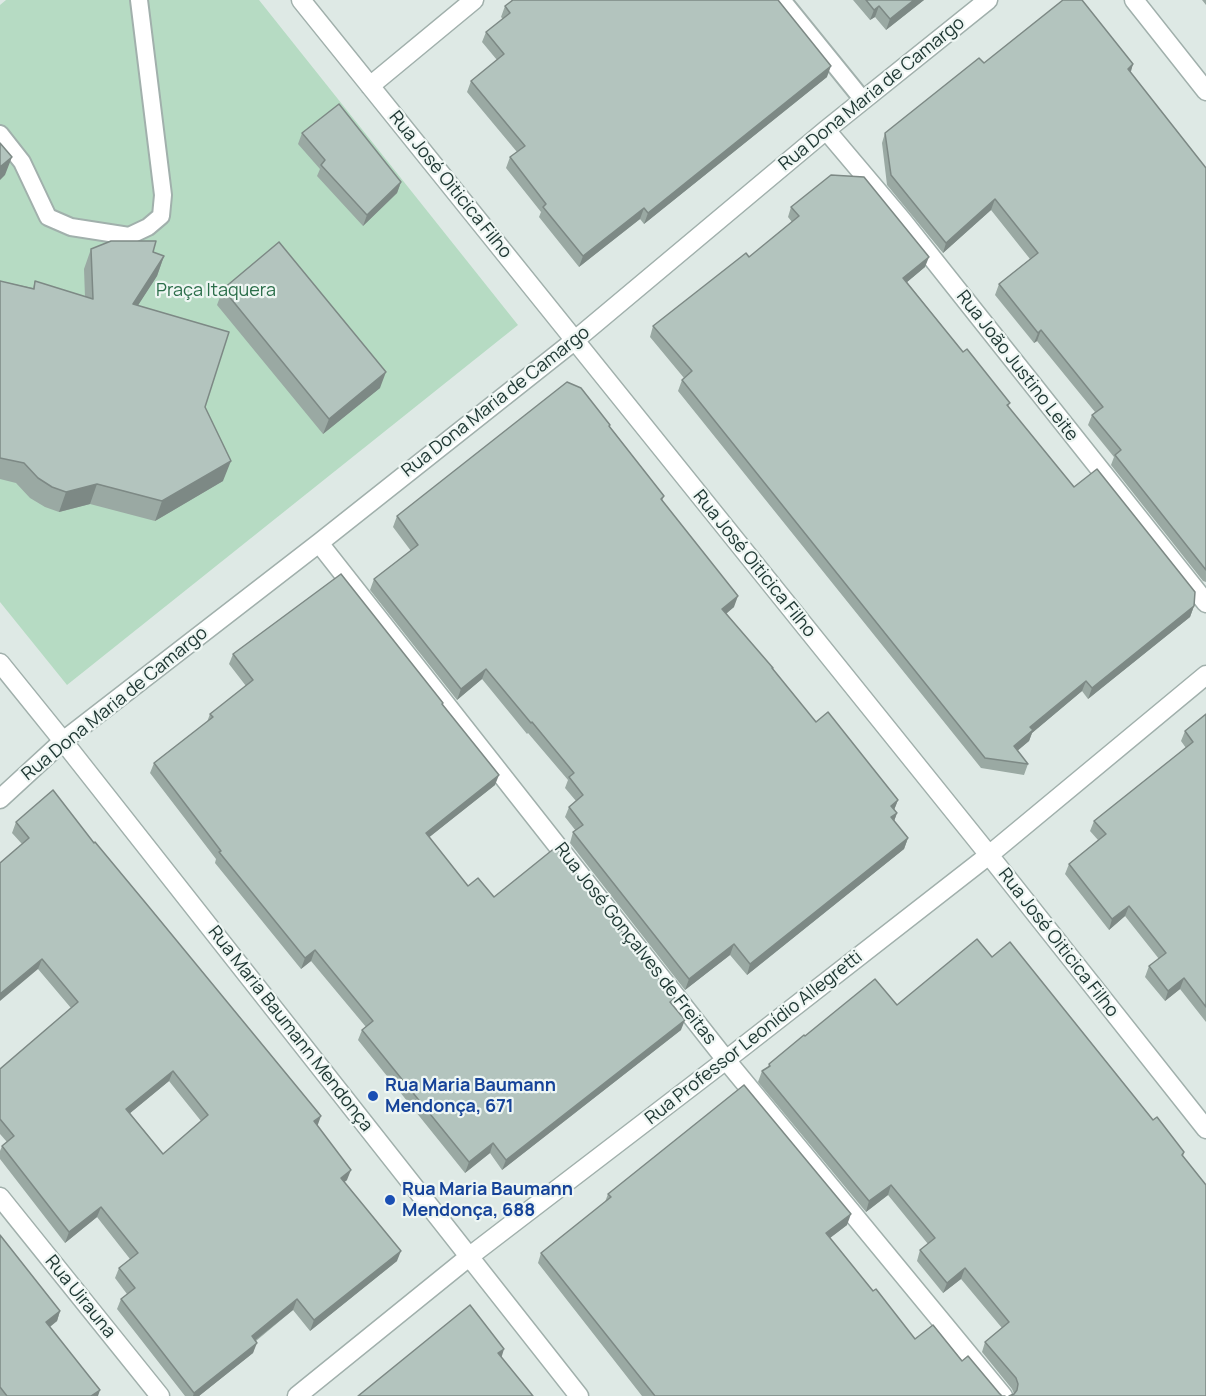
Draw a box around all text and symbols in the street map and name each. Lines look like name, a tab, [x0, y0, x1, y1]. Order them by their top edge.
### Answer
street label: Rua Dona Maria de Camargo	[775, 12, 969, 176]
street label: Rua José Oiticica Filho	[384, 107, 516, 263]
park label: Praça Itaquera	[156, 280, 276, 302]
street label: Rua João Justino Leite	[952, 286, 1082, 446]
street label: Rua Dona Maria de Camargo	[398, 322, 594, 482]
street label: Rua José Oiticica Filho	[688, 486, 820, 642]
street label: Rua Dona Maria de Camargo	[18, 622, 212, 786]
street label: Rua José Gonçalves de Freitas	[550, 839, 720, 1049]
street label: Rua José Oiticica Filho	[993, 864, 1123, 1022]
street label: Rua Maria Baumann Mendonça	[203, 922, 377, 1136]
street label: Rua Professor Leonídio Allegretti	[641, 947, 867, 1129]
place label: Rua Maria Baumann Mendonça, 671	[385, 1075, 556, 1118]
marker: Rua Maria Baumann Mendonça, 671	[366, 1089, 380, 1103]
place label: Rua Maria Baumann Mendonça, 688	[402, 1179, 573, 1222]
marker: Rua Maria Baumann Mendonça, 688	[383, 1193, 397, 1207]
street label: Rua Uirauna	[40, 1251, 120, 1343]

